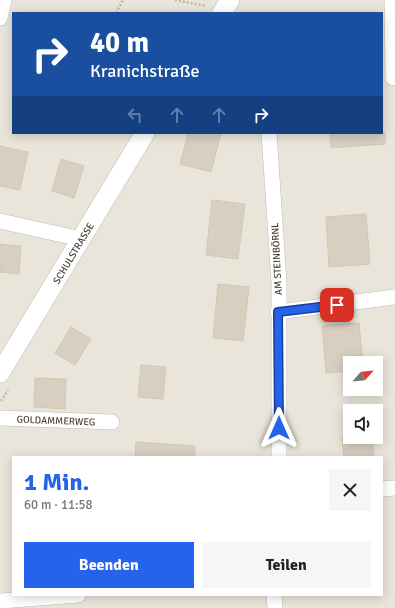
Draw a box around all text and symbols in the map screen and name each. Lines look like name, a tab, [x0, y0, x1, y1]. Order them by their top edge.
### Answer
text: 40 m	[90, 26, 149, 60]
icon: right	[24, 28, 76, 80]
text: Kranichstraße	[90, 60, 199, 82]
icon: left	[124, 104, 146, 126]
icon: ahead	[166, 104, 188, 126]
icon: ahead	[208, 104, 230, 126]
icon: right	[250, 104, 272, 126]
street label: SCHULSTRASSE	[51, 220, 97, 286]
street label: AM STEINBÖRNL	[269, 222, 285, 295]
pin	[320, 288, 354, 322]
icon: arrive	[326, 294, 348, 316]
north arrow	[343, 356, 383, 396]
map controls	[343, 356, 383, 444]
button: sound	[343, 404, 383, 444]
position arrow	[258, 407, 300, 449]
street label: GOLDAMMERWEG	[16, 414, 96, 428]
text: 1 Min.	[24, 467, 89, 497]
button: close	[329, 469, 371, 511]
text: 60 m · 11:58	[24, 497, 93, 513]
button: Beenden	[24, 542, 194, 588]
button: Teilen	[202, 542, 371, 588]

